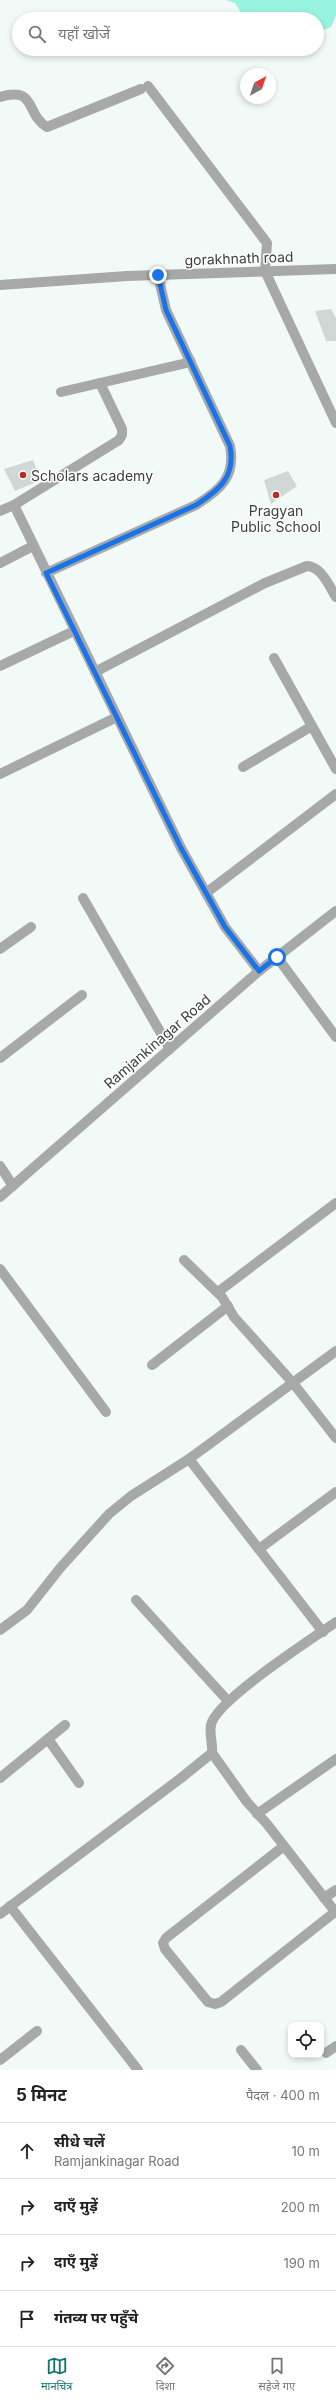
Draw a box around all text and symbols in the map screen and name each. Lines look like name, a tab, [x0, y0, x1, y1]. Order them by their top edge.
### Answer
search box	[12, 12, 324, 56]
icon: search	[26, 23, 48, 45]
text: यहाँ खोजें	[58, 24, 110, 43]
north arrow	[240, 68, 276, 104]
street label: gorakhnath road	[184, 248, 294, 268]
route end	[149, 266, 167, 284]
place label: Scholars academy	[31, 467, 153, 484]
marker: Scholars academy	[18, 470, 28, 480]
marker: Pragyan Public School	[271, 490, 281, 500]
place label: Pragyan Public School	[231, 502, 321, 535]
route start	[268, 948, 286, 966]
street label: Ramjankinagar Road	[100, 990, 214, 1092]
map controls	[288, 2022, 324, 2058]
button: locate	[288, 2022, 324, 2058]
text: 5 मिनट	[16, 2085, 67, 2105]
text: पैदल · 400 m	[246, 2087, 320, 2103]
text: सीधे चलें	[54, 2132, 105, 2151]
icon: ahead	[16, 2140, 38, 2162]
text: 10 m	[291, 2143, 320, 2159]
text: Ramjankinagar Road	[54, 2153, 180, 2169]
icon: right	[16, 2196, 38, 2218]
text: दाएँ मुड़ें	[54, 2196, 98, 2215]
text: 200 m	[281, 2199, 320, 2215]
icon: right	[16, 2252, 38, 2274]
text: दाएँ मुड़ें	[54, 2252, 98, 2271]
text: 190 m	[283, 2255, 320, 2271]
icon: arrive	[16, 2308, 38, 2330]
text: गंतव्य पर पहुँचे	[54, 2308, 138, 2327]
tab: मानचित्र	[41, 2355, 72, 2394]
tab: दिशा	[154, 2355, 176, 2394]
tab: सहेजे गए	[258, 2355, 295, 2394]

